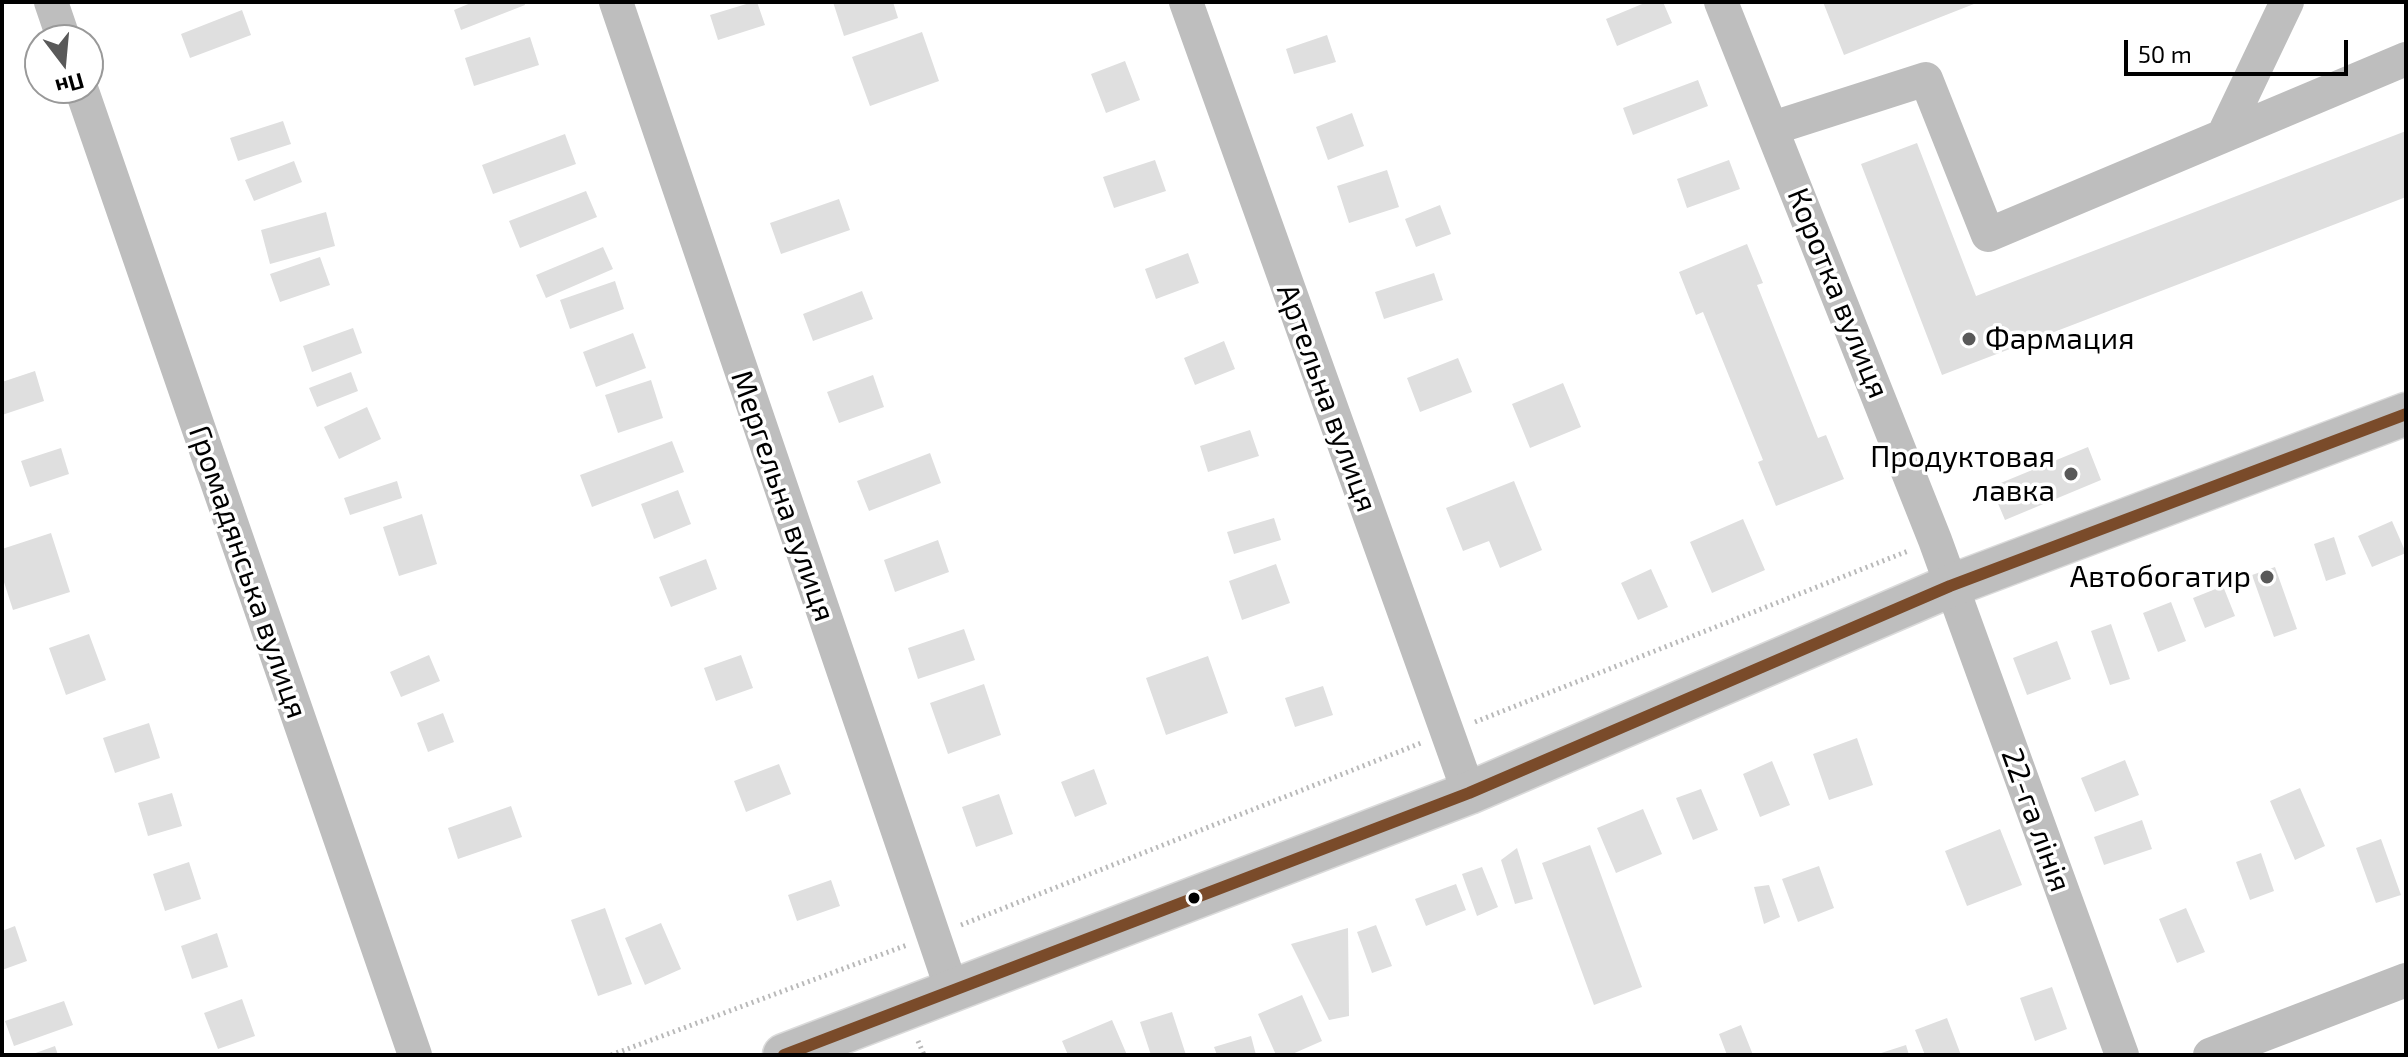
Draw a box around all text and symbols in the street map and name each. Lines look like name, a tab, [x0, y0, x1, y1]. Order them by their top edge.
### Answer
north arrow	[24, 24, 104, 104]
scale bar	[2128, 24, 2352, 74]
text: 50 m	[2138, 39, 2192, 68]
text: Пн	[53, 69, 87, 102]
street label: Коротка вулиця	[1779, 183, 1897, 403]
street label: Артельна вулиця	[1269, 279, 1385, 517]
place label: Фармация	[1985, 321, 2134, 357]
marker: Фармация	[1960, 330, 1978, 348]
street label: Мергельна вулиця	[723, 366, 843, 626]
street label: Громадянська вулиця	[181, 421, 315, 723]
place label: Продуктовая лавка	[1870, 439, 2055, 510]
marker: Продуктовая лавка	[2062, 465, 2080, 483]
place label: Автобогатир	[2070, 559, 2251, 595]
marker: Автобогатир	[2258, 568, 2276, 586]
street label: 22-га лінія	[1993, 743, 2079, 897]
unlabelled marker	[1186, 890, 1202, 906]

